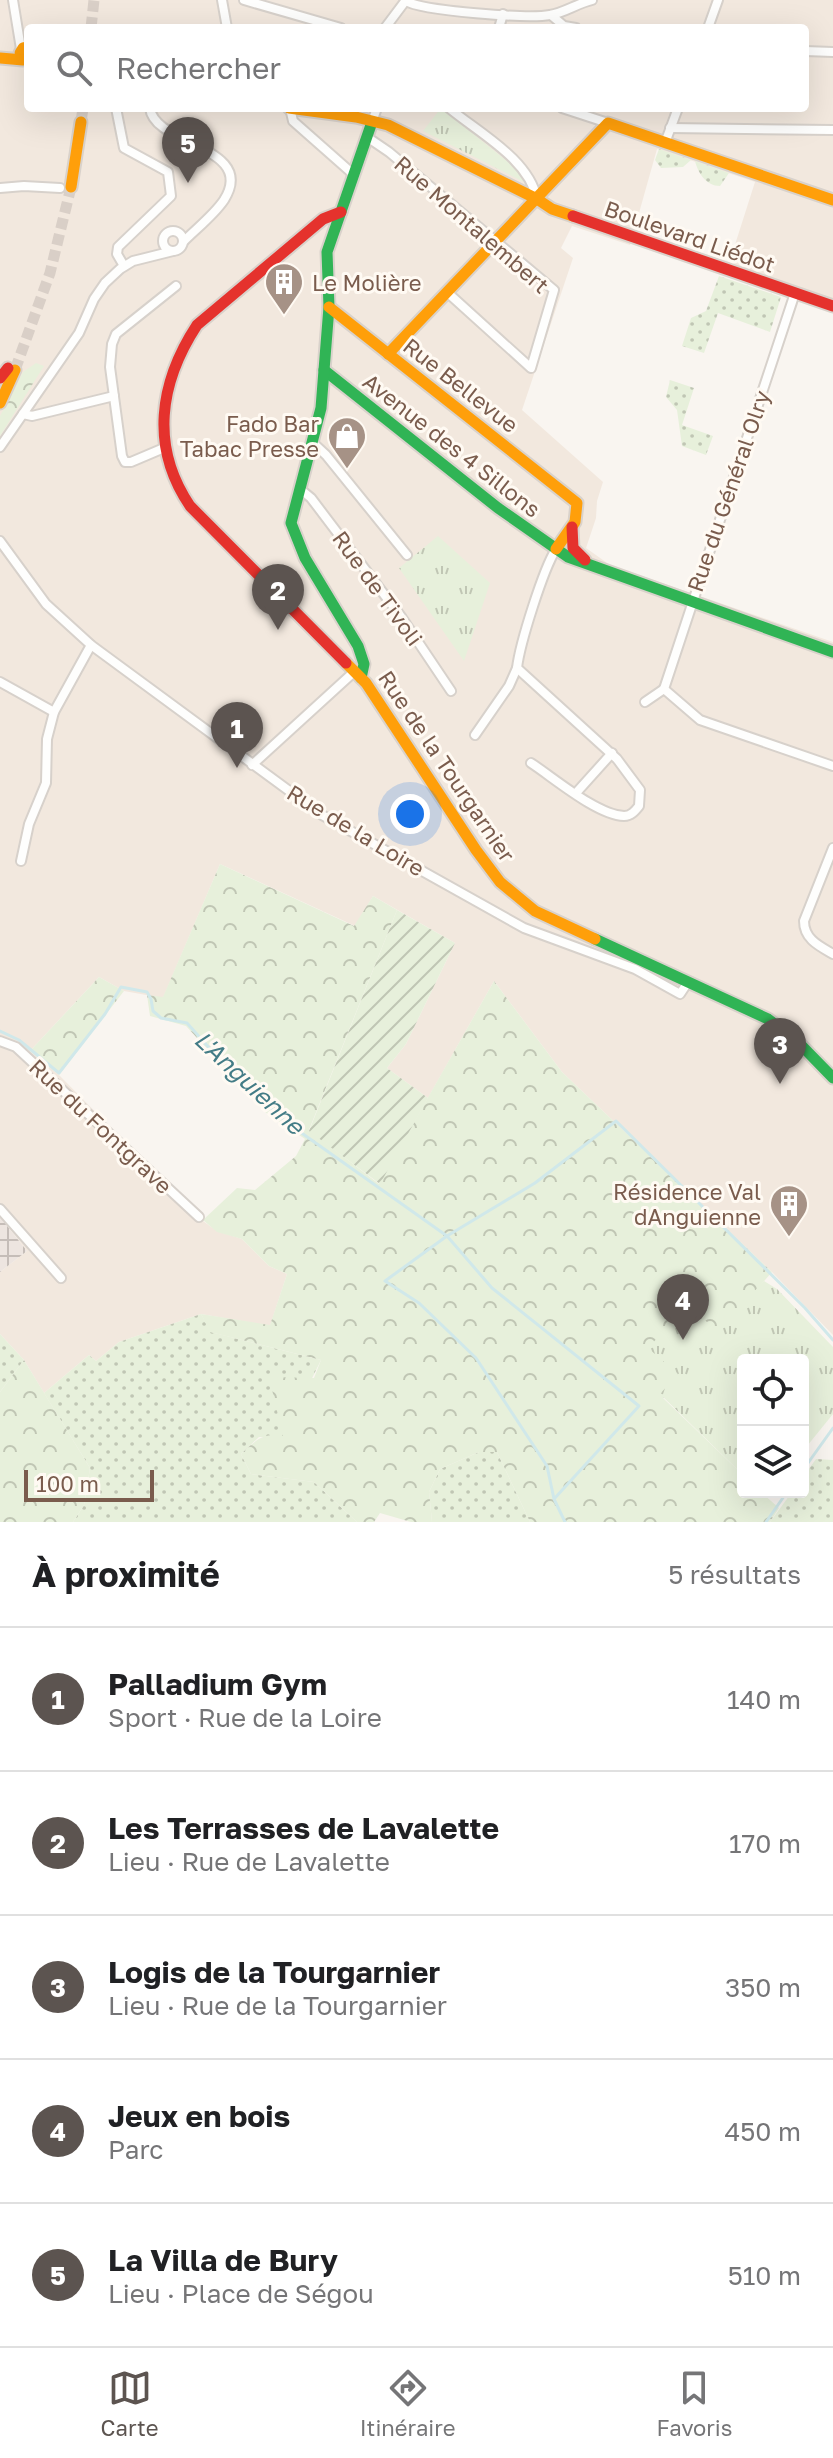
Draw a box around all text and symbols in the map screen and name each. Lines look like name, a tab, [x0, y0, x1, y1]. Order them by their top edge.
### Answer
search box	[24, 24, 809, 112]
icon: search	[52, 46, 96, 90]
text: Rechercher	[116, 50, 281, 86]
pin: 5	[162, 117, 214, 183]
street label: Rue Montalembert	[389, 150, 555, 298]
street label: Boulevard Liédot	[601, 194, 779, 278]
building icon: Le Molière	[263, 261, 305, 316]
place label: Le Molière	[312, 269, 422, 296]
street label: Rue Bellevue	[398, 332, 524, 438]
street label: Avenue des 4 Sillons	[358, 367, 546, 523]
street label: Rue du Général Olry	[681, 387, 775, 595]
place label: Fado Bar Tabac Presse	[180, 410, 319, 462]
shop icon: Fado Bar Tabac Presse	[326, 415, 368, 470]
street label: Rue de Tivoli	[327, 525, 429, 651]
pin: 2	[252, 564, 304, 630]
street label: Rue de la Tourgarnier	[373, 665, 521, 867]
pin: 1	[211, 702, 263, 768]
street label: Rue de la Loire	[282, 778, 430, 882]
your location	[390, 794, 430, 834]
pin: 3	[754, 1018, 806, 1084]
water label: L'Anguienne	[189, 1024, 312, 1142]
street label: Rue du Fontgrave	[24, 1053, 178, 1199]
place label: Résidence Val dAnguienne	[613, 1178, 761, 1230]
building icon: Résidence Val dAnguienne	[768, 1183, 810, 1238]
pin: 4	[657, 1274, 709, 1340]
map controls	[737, 1354, 809, 1498]
button: locate	[737, 1354, 809, 1426]
button: layers	[737, 1426, 809, 1498]
scale bar	[24, 1466, 154, 1502]
text: 100 m	[36, 1470, 99, 1497]
text: À proximité	[32, 1554, 220, 1594]
text: 5 résultats	[668, 1559, 801, 1590]
text: Palladium Gym	[108, 1666, 327, 1702]
text: 1	[51, 1684, 65, 1715]
text: 140 m	[727, 1684, 801, 1715]
text: Sport · Rue de la Loire	[108, 1702, 382, 1733]
text: Les Terrasses de Lavalette	[108, 1810, 499, 1846]
text: 2	[50, 1828, 66, 1859]
text: 170 m	[729, 1828, 801, 1859]
text: Lieu · Rue de Lavalette	[108, 1846, 390, 1877]
text: Logis de la Tourgarnier	[108, 1954, 440, 1990]
text: 3	[50, 1972, 66, 2003]
text: 350 m	[725, 1972, 801, 2003]
text: Lieu · Rue de la Tourgarnier	[108, 1990, 447, 2021]
text: Jeux en bois	[108, 2098, 290, 2134]
text: 4	[50, 2116, 66, 2147]
text: 450 m	[724, 2116, 801, 2147]
text: Parc	[108, 2134, 164, 2165]
text: La Villa de Bury	[108, 2242, 338, 2278]
text: 5	[50, 2260, 66, 2291]
text: 510 m	[728, 2260, 801, 2291]
text: Lieu · Place de Ségou	[108, 2278, 374, 2309]
tab: Carte	[101, 2366, 159, 2441]
tab: Itinéraire	[360, 2366, 455, 2441]
tab: Favoris	[657, 2366, 732, 2441]

